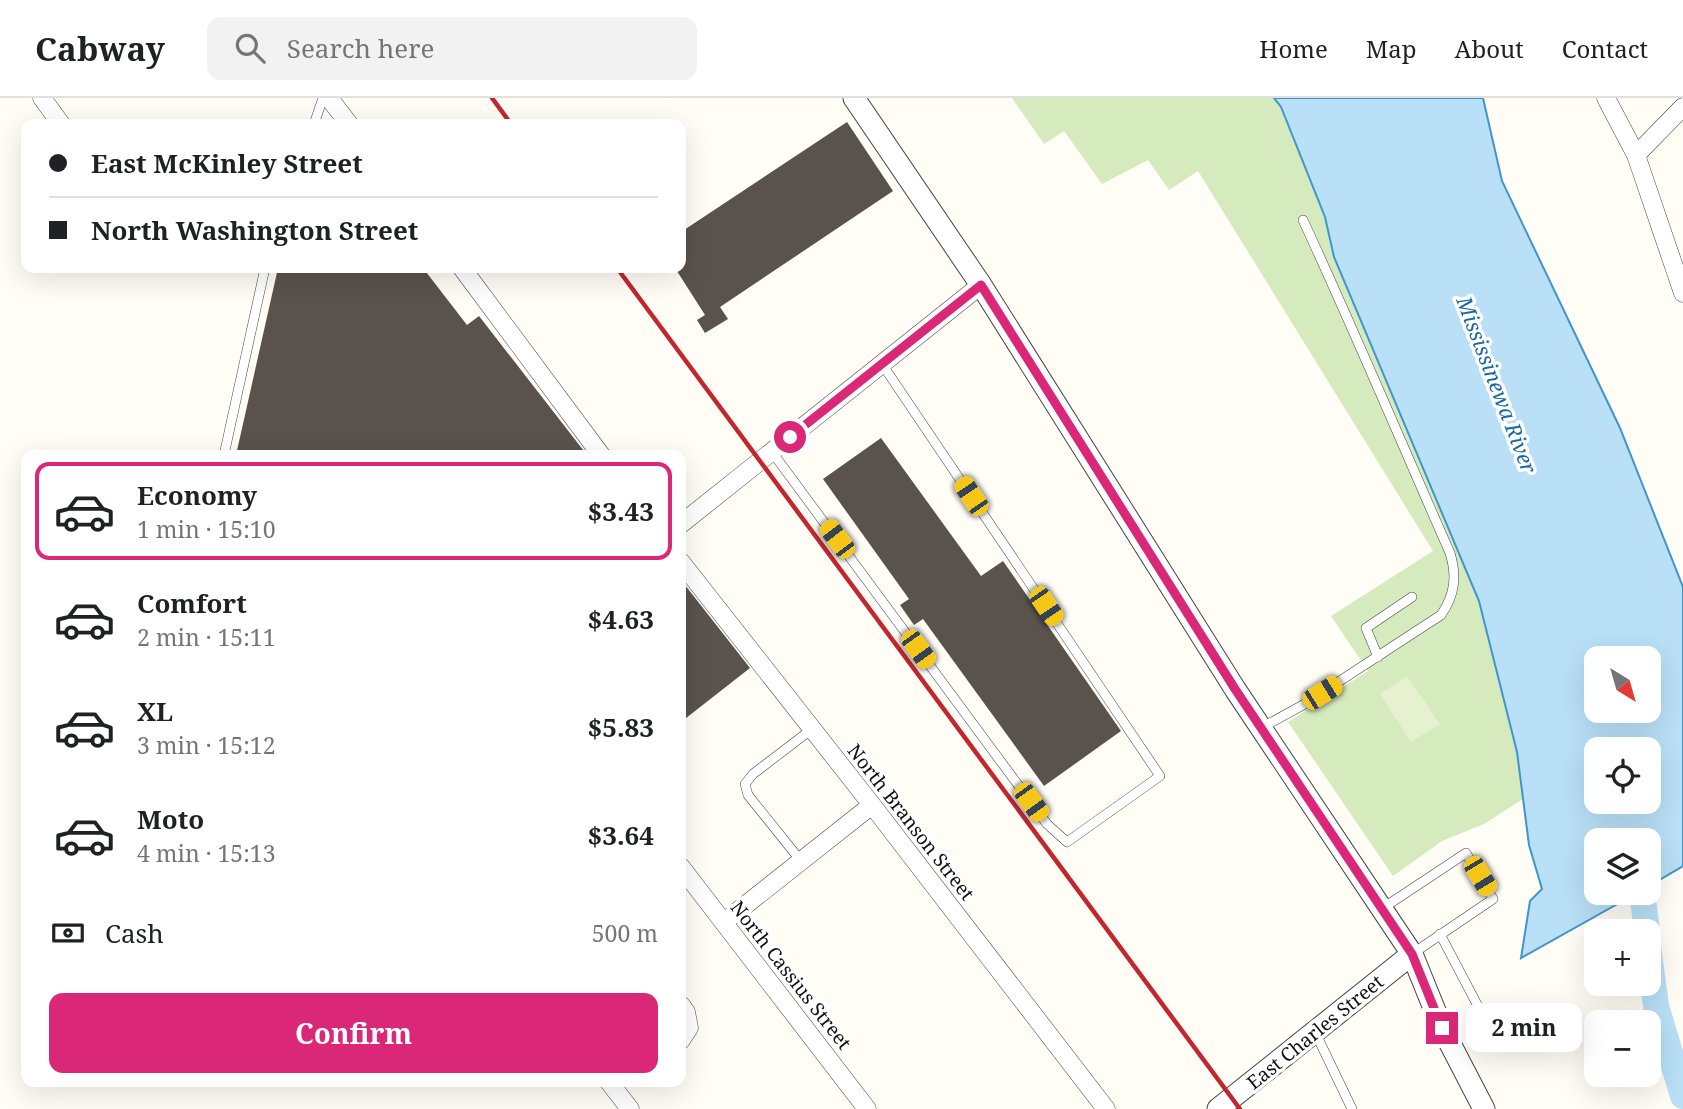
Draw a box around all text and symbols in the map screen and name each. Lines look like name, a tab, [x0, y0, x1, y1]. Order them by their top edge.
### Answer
search box	[207, 17, 697, 80]
text: Cabway	[35, 26, 165, 71]
icon: search	[231, 29, 269, 67]
text: Search here	[287, 30, 434, 66]
text: Home	[1259, 32, 1328, 65]
text: Map	[1366, 32, 1417, 65]
text: About	[1455, 32, 1524, 65]
text: Contact	[1562, 32, 1648, 65]
text: East McKinley Street	[91, 145, 363, 181]
text: North Washington Street	[91, 212, 418, 248]
water label: Mississinewa River	[1450, 291, 1544, 477]
route start	[774, 421, 806, 453]
car	[951, 473, 992, 519]
text: Economy	[137, 477, 257, 513]
icon: car	[53, 480, 116, 543]
text: $3.43	[588, 493, 654, 529]
text: 1 min · 15:10	[137, 513, 275, 545]
car	[816, 516, 859, 562]
car	[1026, 583, 1067, 629]
text: Comfort	[137, 585, 247, 621]
icon: car	[53, 588, 116, 651]
text: $4.63	[588, 601, 654, 637]
text: 2 min · 15:11	[137, 621, 275, 653]
car	[898, 626, 939, 672]
north arrow	[1584, 646, 1661, 723]
map controls	[1584, 646, 1661, 1087]
car	[1299, 673, 1346, 713]
text: XL	[137, 693, 173, 729]
icon: car	[53, 696, 116, 759]
text: $5.83	[588, 709, 654, 745]
text: 3 min · 15:12	[137, 729, 275, 761]
button: locate	[1584, 737, 1661, 814]
street label: North Branson Street	[842, 738, 980, 906]
car	[1011, 779, 1052, 825]
text: Moto	[137, 801, 204, 837]
icon: car	[53, 804, 116, 867]
text: $3.64	[588, 817, 654, 853]
button: layers	[1584, 828, 1661, 905]
text: 4 min · 15:13	[137, 837, 275, 869]
car	[1461, 853, 1500, 899]
street label: North Cassius Street	[725, 895, 858, 1055]
icon: cash	[49, 914, 87, 952]
text: Cash	[105, 915, 164, 951]
text: 500 m	[592, 917, 658, 949]
button: +	[1584, 919, 1661, 996]
street label: East Charles Street	[1241, 969, 1389, 1095]
button: Confirm	[49, 993, 658, 1073]
callout: 2 min	[1466, 1004, 1582, 1052]
button: −	[1584, 1010, 1661, 1087]
text: 2 min	[1491, 1011, 1557, 1043]
route end	[1426, 1012, 1458, 1044]

